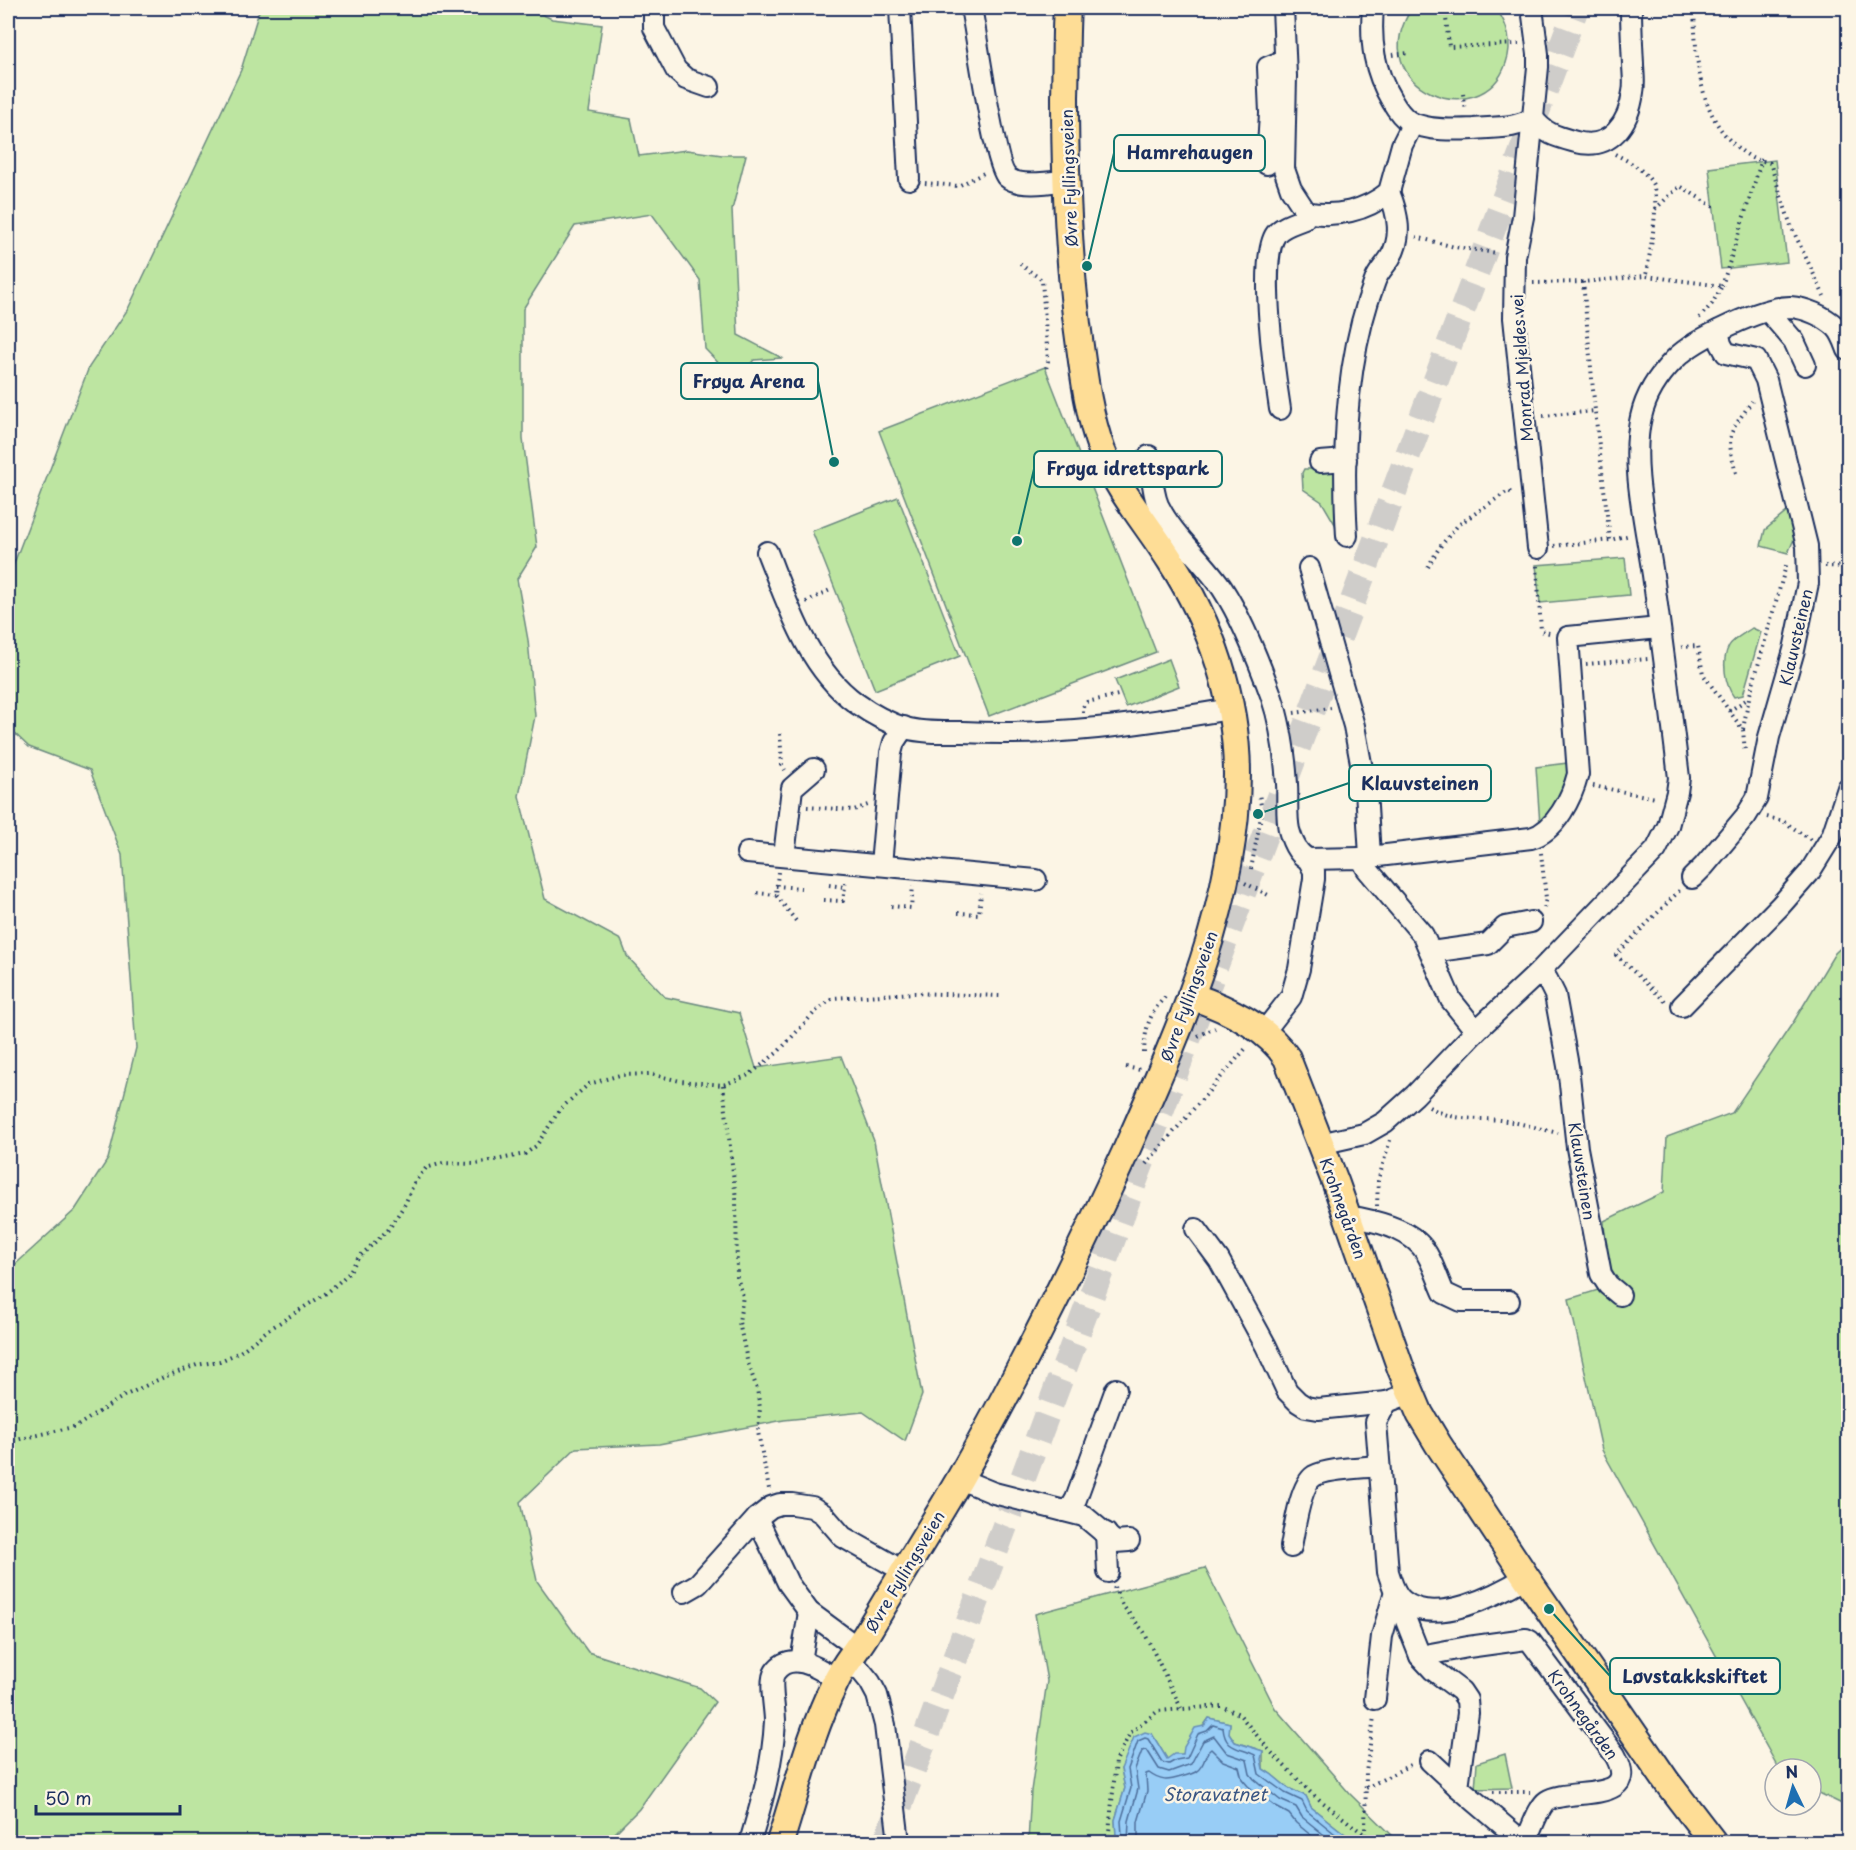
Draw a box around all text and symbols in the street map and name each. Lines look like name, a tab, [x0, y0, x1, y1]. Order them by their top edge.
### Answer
street label: Øvre Fyllingsveien	[1054, 109, 1082, 247]
callout: Hamrehaugen	[1114, 135, 1265, 171]
text: Hamrehaugen	[1127, 138, 1253, 165]
street label: Monrad Mjeldes vei	[1504, 293, 1538, 443]
callout: Frøya Arena	[681, 363, 818, 399]
text: Frøya Arena	[693, 367, 805, 394]
callout: Frøya idrettspark	[1034, 451, 1222, 487]
text: Frøya idrettspark	[1047, 454, 1209, 481]
street label: Klauvsteinen	[1772, 586, 1818, 688]
callout: Klauvsteinen	[1349, 765, 1491, 801]
text: Klauvsteinen	[1361, 769, 1479, 796]
street label: Øvre Fyllingsveien	[1153, 927, 1223, 1065]
street label: Klauvsteinen	[1563, 1120, 1603, 1222]
street label: Krohnegården	[1315, 1154, 1373, 1262]
street label: Øvre Fyllingsveien	[858, 1506, 950, 1636]
callout: Løvstakkskiftet	[1610, 1658, 1780, 1694]
text: Løvstakkskiftet	[1622, 1662, 1768, 1689]
street label: Krohnegården	[1543, 1664, 1625, 1764]
north arrow	[1763, 1757, 1823, 1817]
text: N	[1784, 1759, 1799, 1784]
scale bar	[36, 1778, 180, 1816]
water label: Storavatnet	[1163, 1780, 1269, 1807]
text: 50 m	[45, 1784, 92, 1811]

